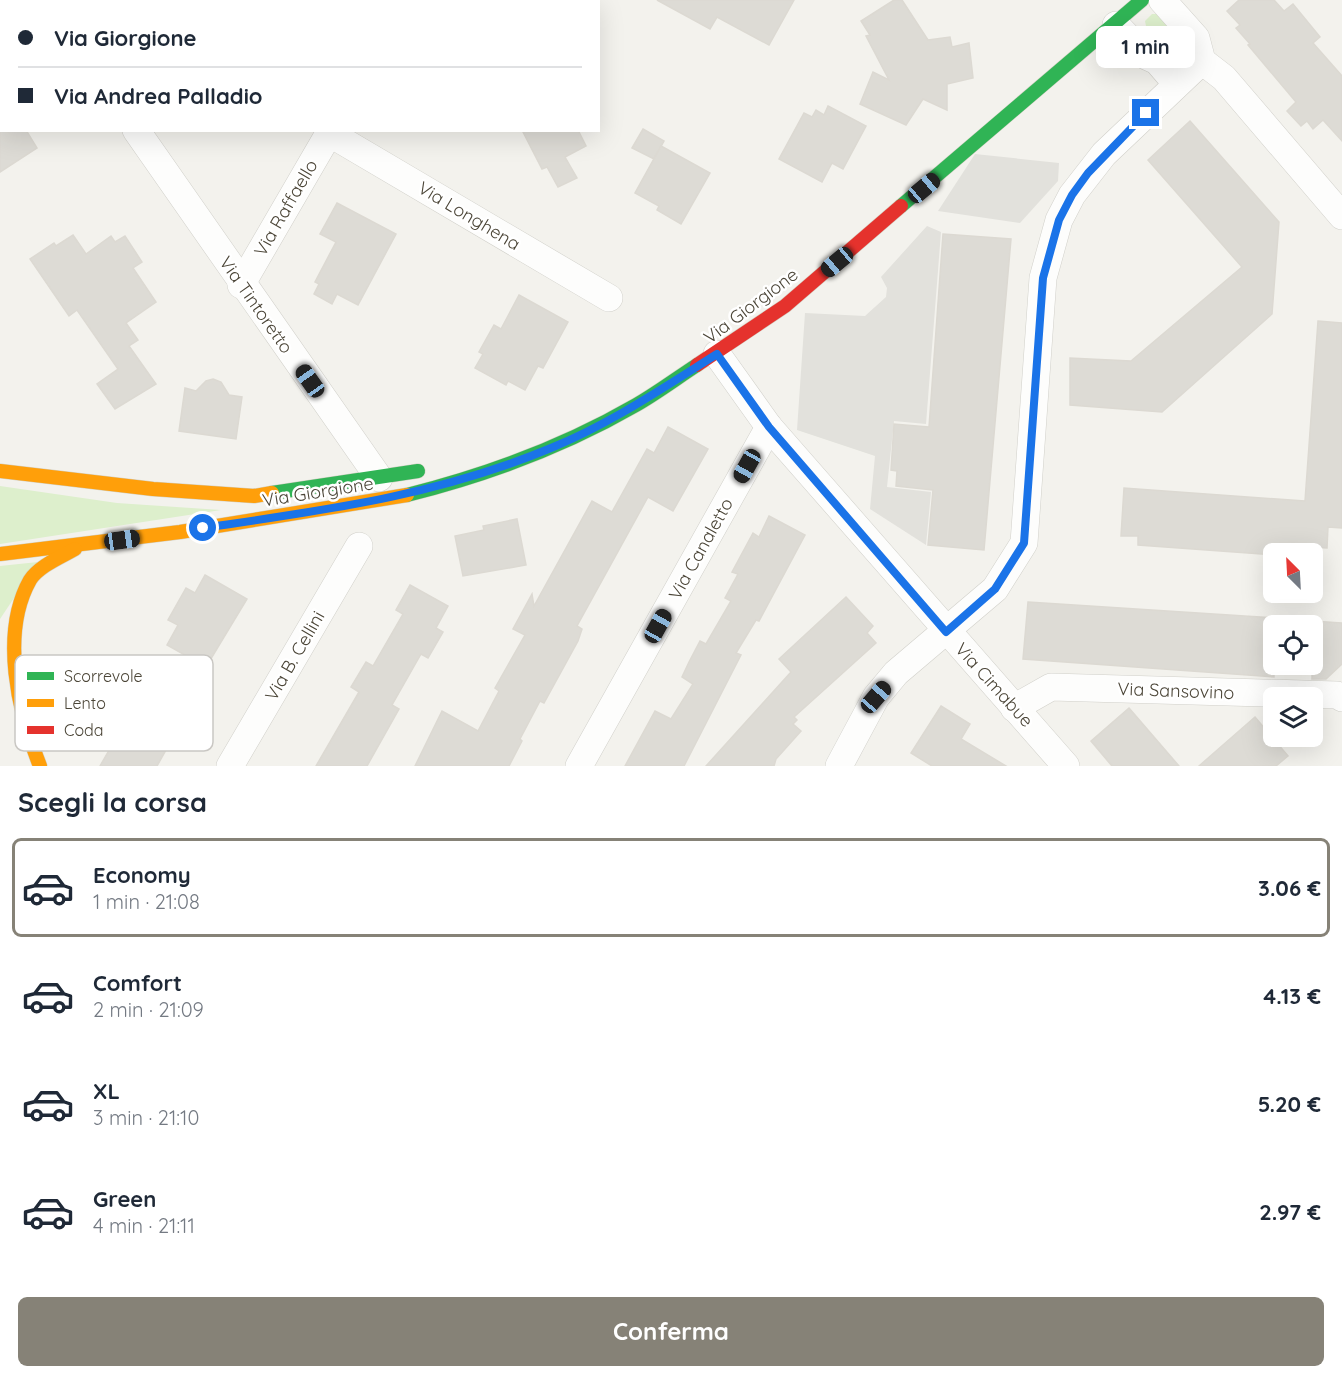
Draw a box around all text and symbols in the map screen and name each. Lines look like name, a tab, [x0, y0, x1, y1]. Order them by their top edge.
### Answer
text: Via Giorgione	[54, 24, 197, 52]
callout: 1 min	[1096, 26, 1196, 68]
text: 1 min	[1121, 34, 1170, 59]
text: Via Andrea Palladio	[54, 82, 263, 110]
route end	[1132, 99, 1159, 126]
street label: Via Raffaello	[249, 155, 322, 260]
car	[904, 170, 944, 206]
street label: Via Longhena	[414, 176, 525, 255]
car	[817, 244, 857, 280]
street label: Via Tintoretto	[214, 252, 298, 358]
street label: Via Giorgione	[699, 263, 802, 349]
car	[292, 361, 328, 401]
car	[730, 446, 764, 486]
street label: Via Giorgione	[261, 471, 375, 512]
street label: Via Canaletto	[663, 494, 738, 604]
route start	[189, 514, 216, 541]
car	[103, 529, 141, 551]
north arrow	[1263, 543, 1323, 603]
map controls	[1263, 543, 1323, 747]
car	[641, 606, 675, 646]
street label: Via B. Cellini	[260, 607, 329, 705]
button: locate	[1263, 615, 1323, 675]
street label: Via Cimabue	[950, 638, 1038, 732]
legend	[15, 655, 213, 751]
text: Scorrevole	[64, 666, 142, 686]
street label: Via Sansovino	[1117, 677, 1235, 704]
car	[857, 678, 895, 716]
button: layers	[1263, 687, 1323, 747]
text: Lento	[64, 693, 106, 713]
text: Coda	[64, 720, 104, 740]
text: Scegli la corsa	[18, 785, 207, 819]
icon: car	[21, 861, 75, 915]
text: Economy	[93, 861, 191, 889]
text: 3.06 €	[1258, 874, 1321, 902]
text: 1 min · 21:08	[93, 889, 200, 914]
icon: car	[21, 969, 75, 1023]
text: Comfort	[93, 969, 182, 997]
text: 4.13 €	[1263, 982, 1321, 1010]
text: 2 min · 21:09	[93, 997, 204, 1022]
icon: car	[21, 1077, 75, 1131]
text: XL	[93, 1077, 120, 1105]
text: 5.20 €	[1258, 1090, 1321, 1118]
text: 3 min · 21:10	[93, 1105, 199, 1130]
icon: car	[21, 1185, 75, 1239]
text: Green	[93, 1185, 156, 1213]
text: 2.97 €	[1259, 1198, 1321, 1226]
text: 4 min · 21:11	[93, 1213, 195, 1238]
button: Conferma	[18, 1297, 1324, 1366]

